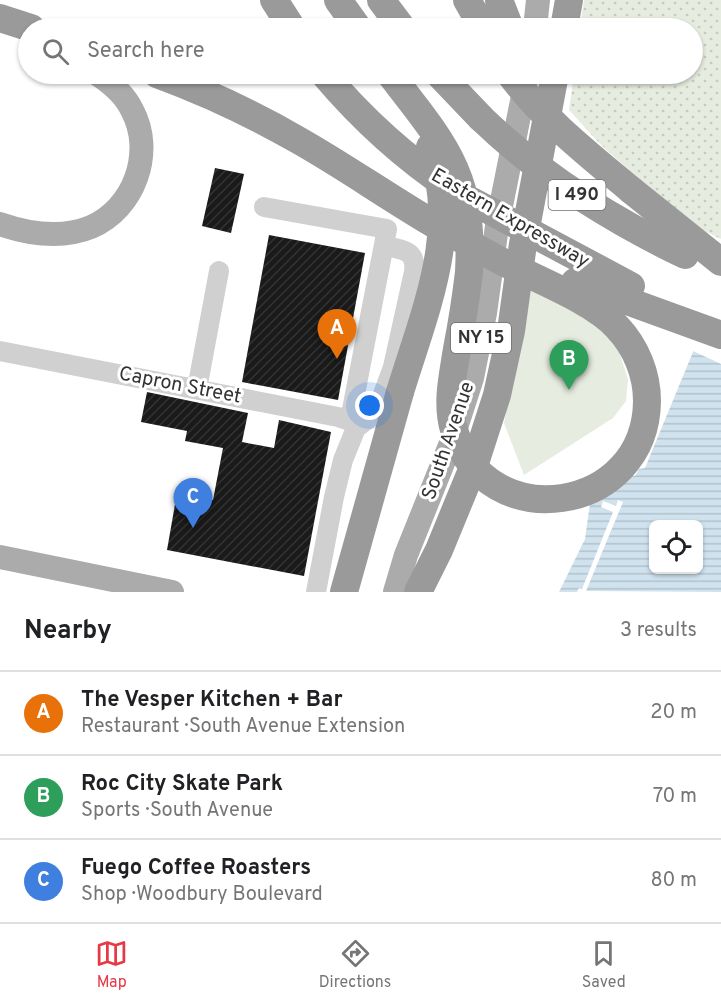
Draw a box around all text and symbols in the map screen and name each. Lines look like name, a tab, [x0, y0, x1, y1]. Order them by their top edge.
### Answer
search box	[18, 18, 703, 84]
icon: search	[39, 35, 72, 68]
text: Search here	[87, 38, 205, 65]
street label: Eastern Expressway	[426, 163, 594, 275]
road number: I 490	[548, 180, 606, 210]
pin: A	[318, 310, 356, 359]
road number: NY 15	[451, 323, 511, 353]
pin: B	[550, 340, 588, 390]
street label: Capron Street	[117, 361, 243, 411]
street label: South Avenue	[417, 379, 481, 503]
your location	[355, 391, 384, 420]
pin: C	[174, 478, 212, 528]
map controls	[649, 520, 703, 574]
button: locate	[649, 520, 703, 574]
text: Nearby	[24, 615, 112, 648]
text: 3 results	[620, 618, 697, 644]
text: The Vesper Kitchen + Bar	[81, 687, 343, 714]
text: A	[36, 700, 51, 726]
text: 20 m	[650, 700, 697, 726]
text: Restaurant · South Avenue Extension	[81, 714, 405, 740]
text: Roc City Skate Park	[81, 771, 283, 798]
text: B	[37, 784, 50, 810]
text: 70 m	[653, 784, 697, 810]
text: Sports · South Avenue	[81, 798, 273, 824]
text: Fuego Coffee Roasters	[81, 855, 311, 882]
text: C	[37, 868, 50, 894]
text: 80 m	[651, 868, 697, 894]
text: Shop · Woodbury Boulevard	[81, 882, 323, 908]
tab: Map	[95, 937, 128, 993]
tab: Directions	[319, 937, 391, 993]
tab: Saved	[582, 937, 626, 993]

